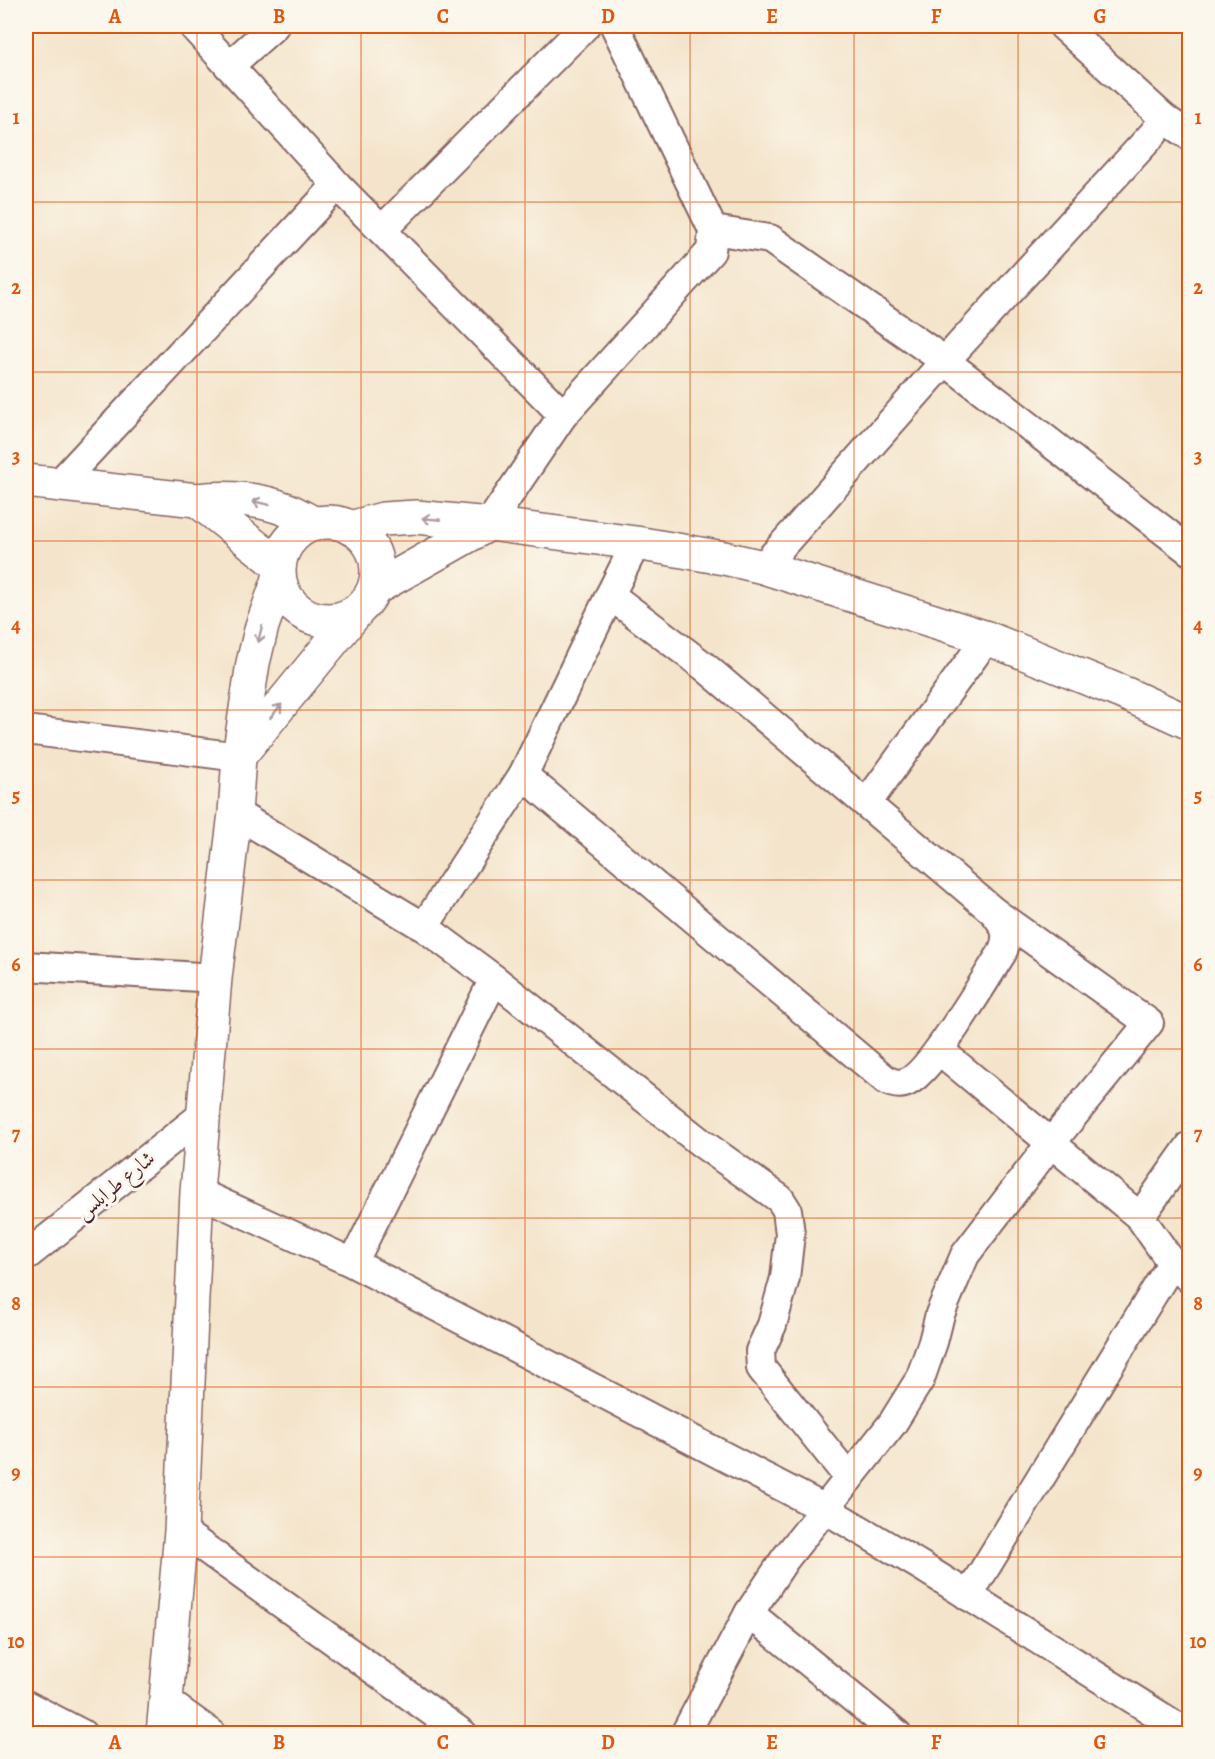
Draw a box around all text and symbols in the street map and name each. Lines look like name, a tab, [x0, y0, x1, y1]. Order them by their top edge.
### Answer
text: A	[108, 3, 122, 30]
text: B	[273, 3, 285, 30]
text: C	[437, 3, 449, 30]
text: D	[601, 3, 615, 30]
text: E	[766, 3, 778, 30]
text: F	[931, 3, 942, 30]
text: G	[1093, 3, 1107, 30]
text: 1	[12, 104, 20, 131]
text: 1	[1194, 104, 1202, 131]
text: 2	[11, 274, 21, 301]
text: 2	[1193, 274, 1203, 301]
text: 3	[12, 443, 20, 470]
text: 3	[1194, 443, 1202, 470]
one-way arrow	[252, 496, 271, 508]
one-way arrow	[421, 513, 441, 524]
text: 4	[11, 612, 21, 639]
text: 4	[1193, 612, 1203, 639]
one-way arrow	[254, 624, 266, 643]
one-way arrow	[269, 703, 282, 719]
text: 5	[12, 782, 20, 809]
text: 5	[1194, 782, 1202, 809]
text: 6	[11, 951, 21, 978]
text: 6	[1193, 951, 1203, 978]
text: 7	[12, 1120, 21, 1147]
text: 7	[1194, 1120, 1203, 1147]
street label: شارع طرابلس	[69, 1144, 163, 1229]
text: 8	[11, 1290, 21, 1317]
text: 8	[1193, 1290, 1203, 1317]
text: 9	[11, 1459, 21, 1486]
text: 9	[1193, 1459, 1203, 1486]
text: 10	[7, 1628, 25, 1655]
text: 10	[1189, 1628, 1207, 1655]
text: A	[108, 1729, 122, 1756]
text: B	[273, 1729, 285, 1756]
text: C	[437, 1729, 449, 1756]
text: D	[601, 1729, 615, 1756]
text: E	[766, 1729, 778, 1756]
text: F	[931, 1729, 942, 1756]
text: G	[1093, 1729, 1107, 1756]

